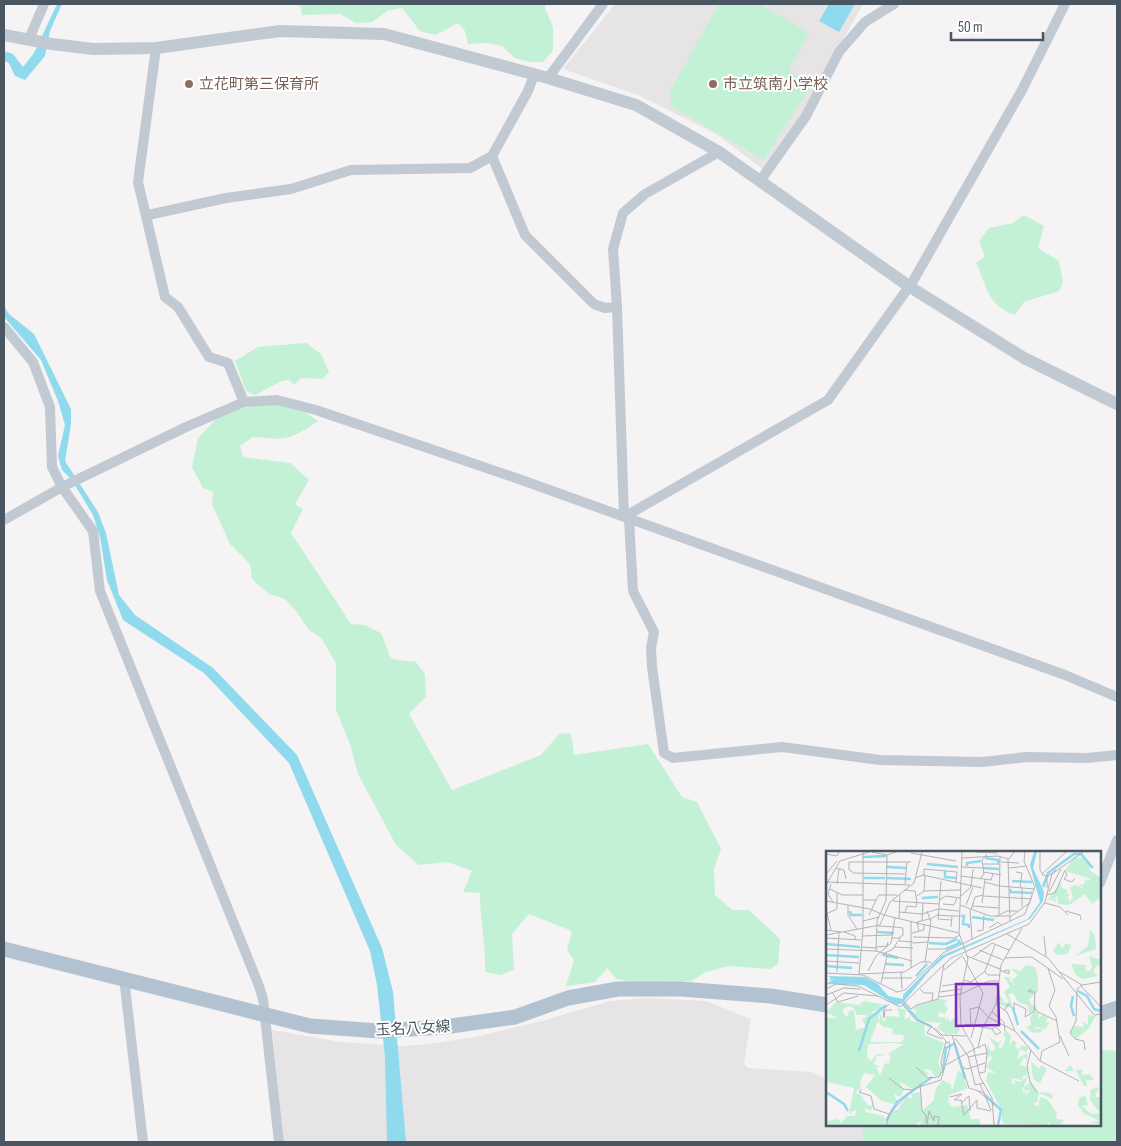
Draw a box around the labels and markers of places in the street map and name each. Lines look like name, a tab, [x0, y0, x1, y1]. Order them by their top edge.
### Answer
place label: 立花町第三保育所	[199, 75, 319, 94]
place label: 市立筑南小学校	[723, 75, 828, 94]
marker: 立花町第三保育所	[183, 78, 195, 90]
marker: 市立筑南小学校	[707, 78, 719, 90]

